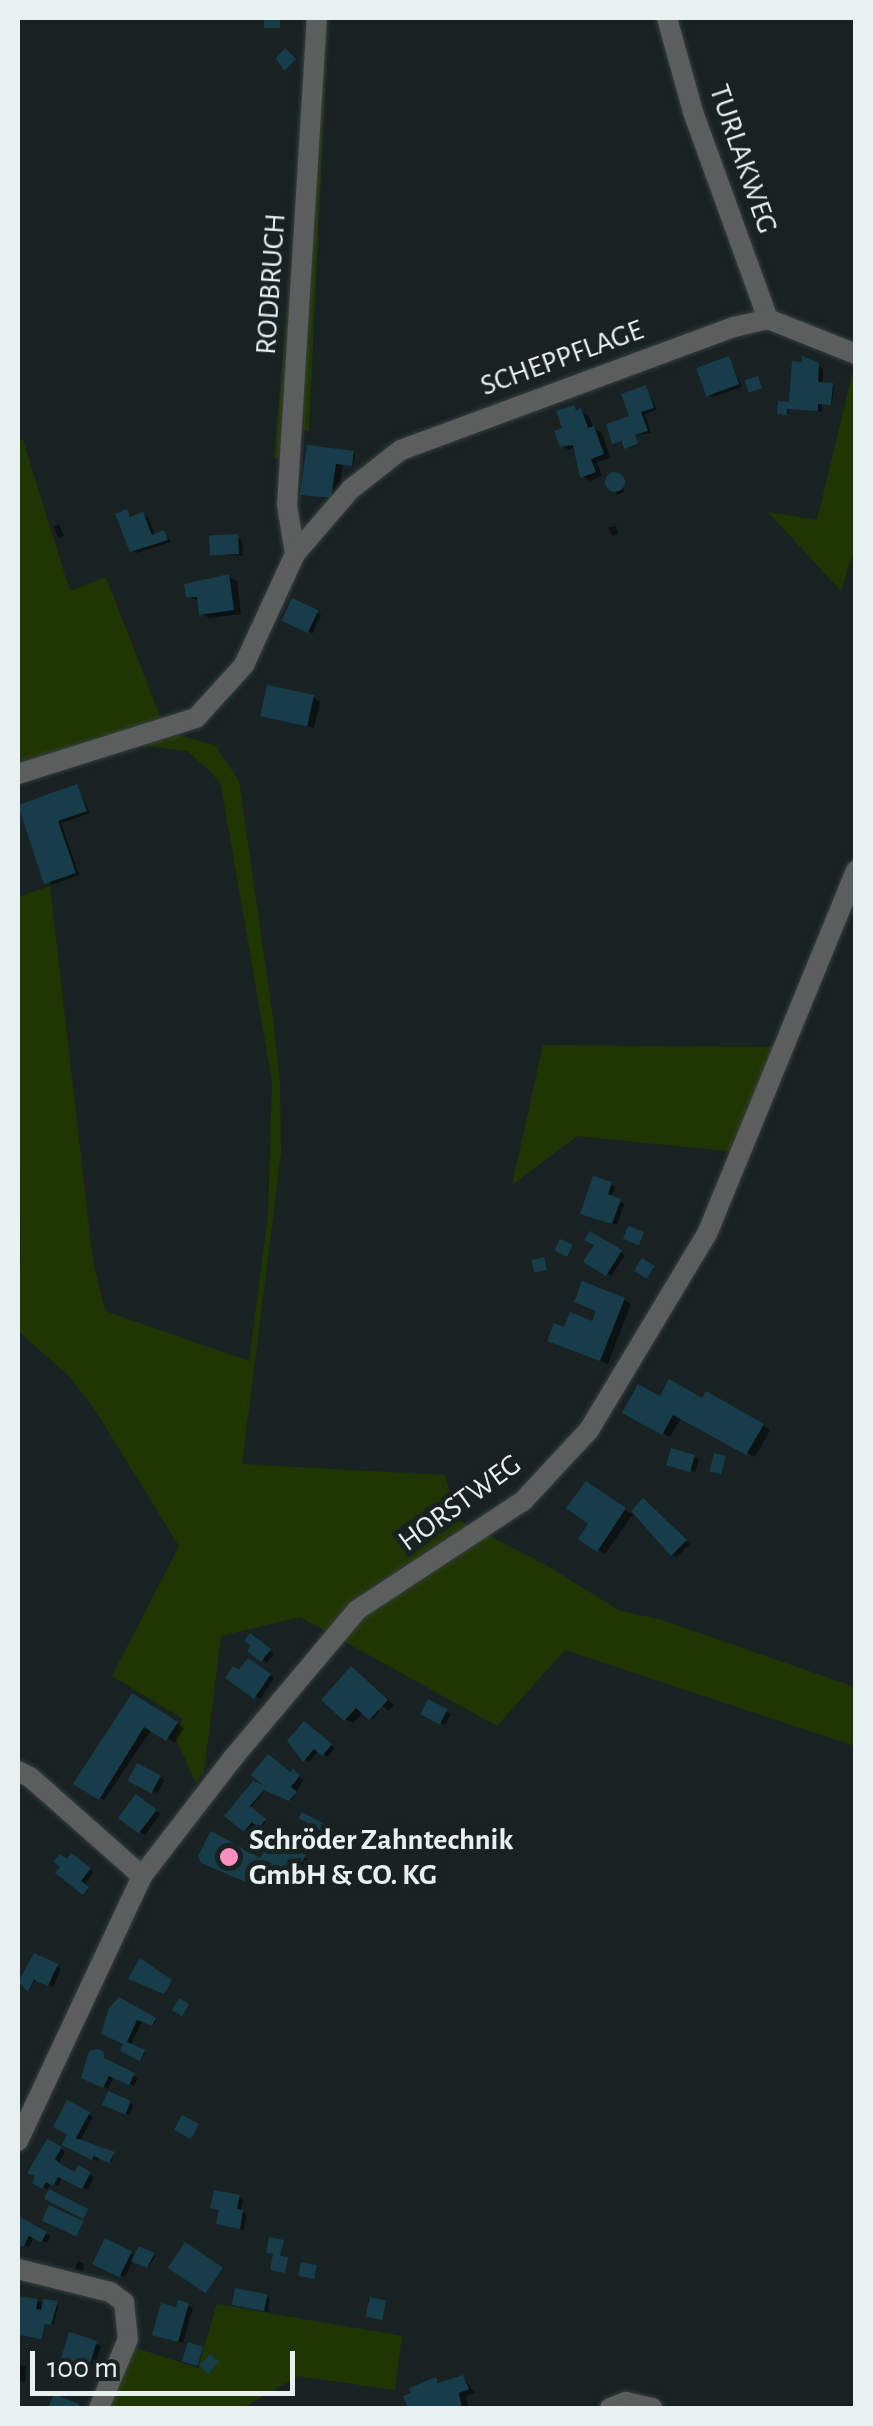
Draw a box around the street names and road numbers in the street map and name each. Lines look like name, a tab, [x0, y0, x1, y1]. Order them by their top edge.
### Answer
street label: TURLAKWEG	[701, 80, 785, 238]
street label: RODBRUCH	[248, 212, 294, 356]
street label: SCHEPPFLAGE	[476, 312, 648, 404]
street label: HORSTWEG	[392, 1446, 528, 1560]

